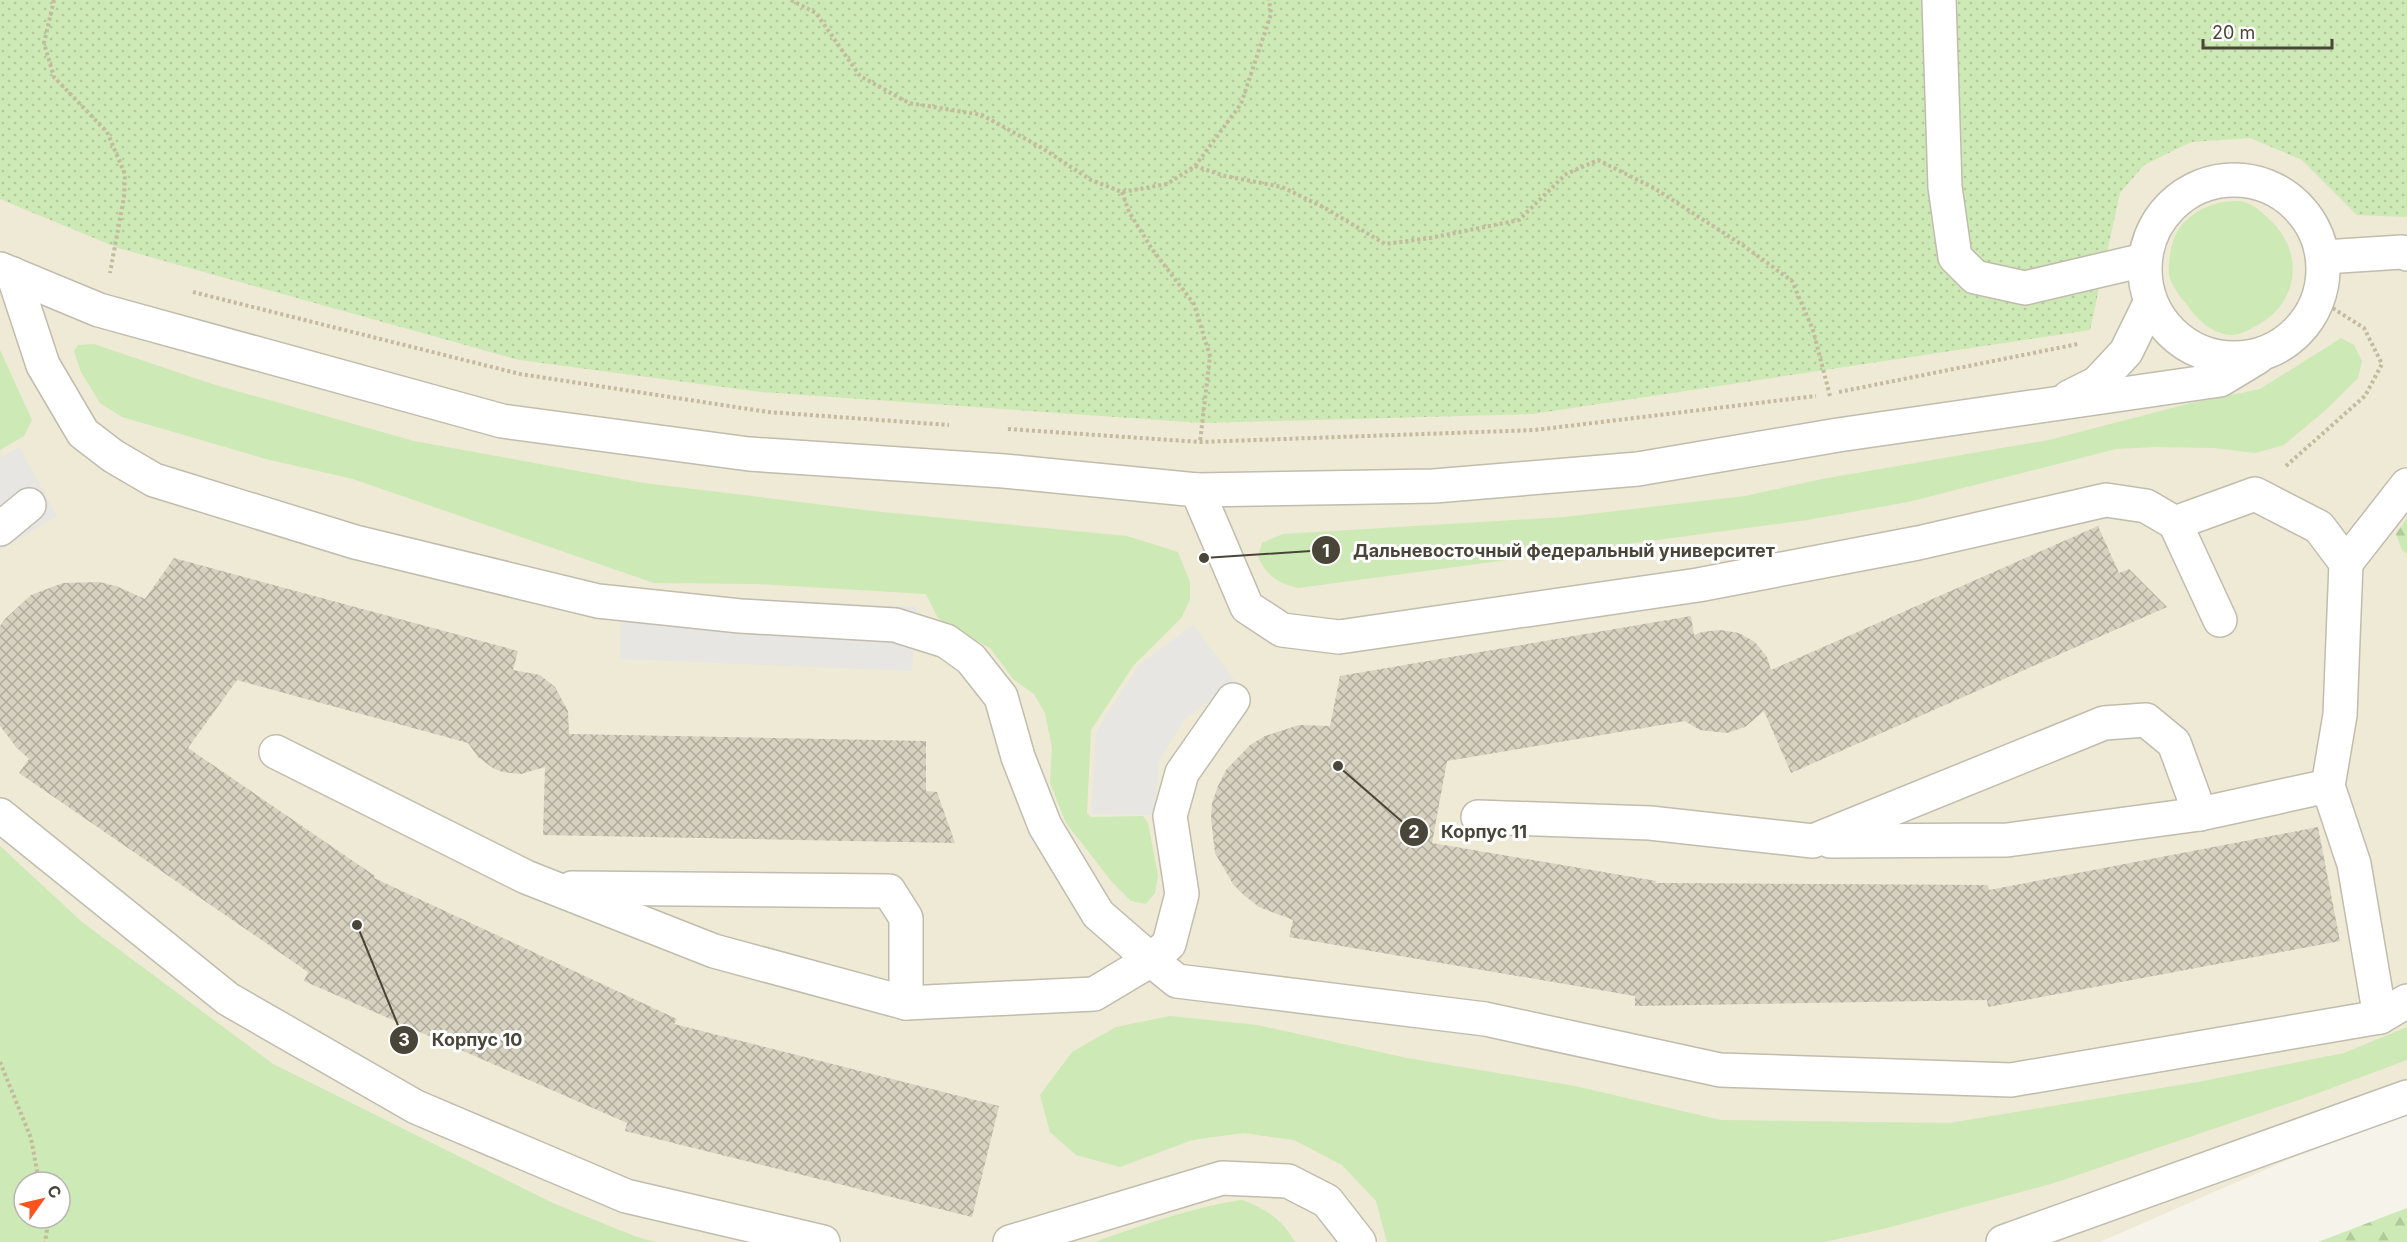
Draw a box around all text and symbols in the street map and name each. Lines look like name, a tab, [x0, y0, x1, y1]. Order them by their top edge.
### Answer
scale bar	[2203, 12, 2332, 50]
text: 20 m	[2212, 22, 2255, 43]
callout: Дальневосточный федеральный университет	[1311, 532, 1787, 568]
text: 1	[1322, 540, 1330, 561]
text: Дальневосточный федеральный университет	[1353, 540, 1775, 561]
callout: Корпус 11	[1399, 814, 1539, 850]
text: 2	[1408, 821, 1420, 842]
text: Корпус 11	[1441, 821, 1527, 842]
callout: Корпус 10	[389, 1022, 534, 1058]
text: 3	[398, 1029, 410, 1050]
text: Корпус 10	[432, 1029, 522, 1050]
north arrow	[12, 1170, 72, 1230]
text: С	[43, 1181, 66, 1202]

